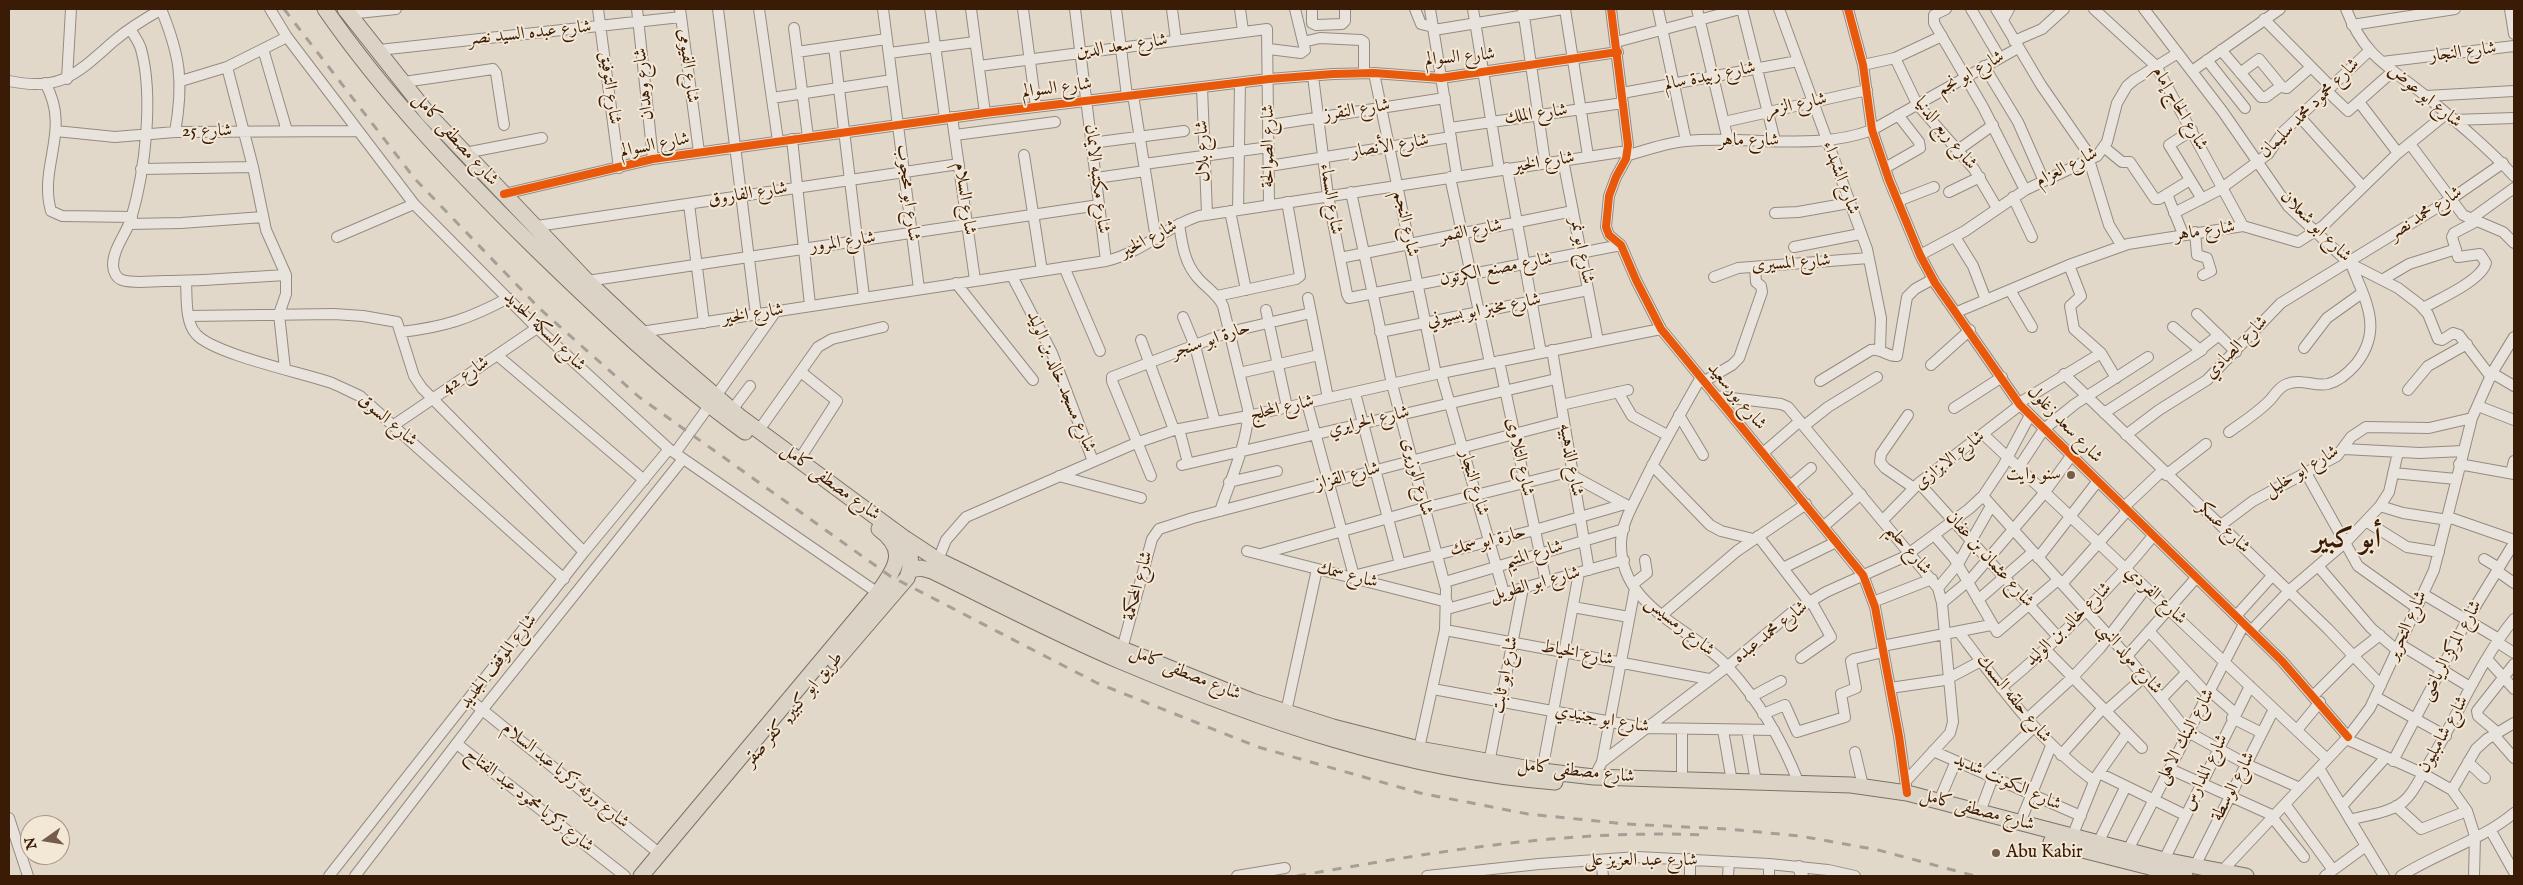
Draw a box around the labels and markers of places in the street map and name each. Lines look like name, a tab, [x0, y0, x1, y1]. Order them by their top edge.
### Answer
place label: سنو وايت	[2006, 464, 2061, 486]
marker: سنو وايت	[2065, 469, 2077, 481]
place label: Abu Kabir	[2006, 842, 2083, 864]
marker: Abu Kabir	[1990, 847, 2002, 859]

